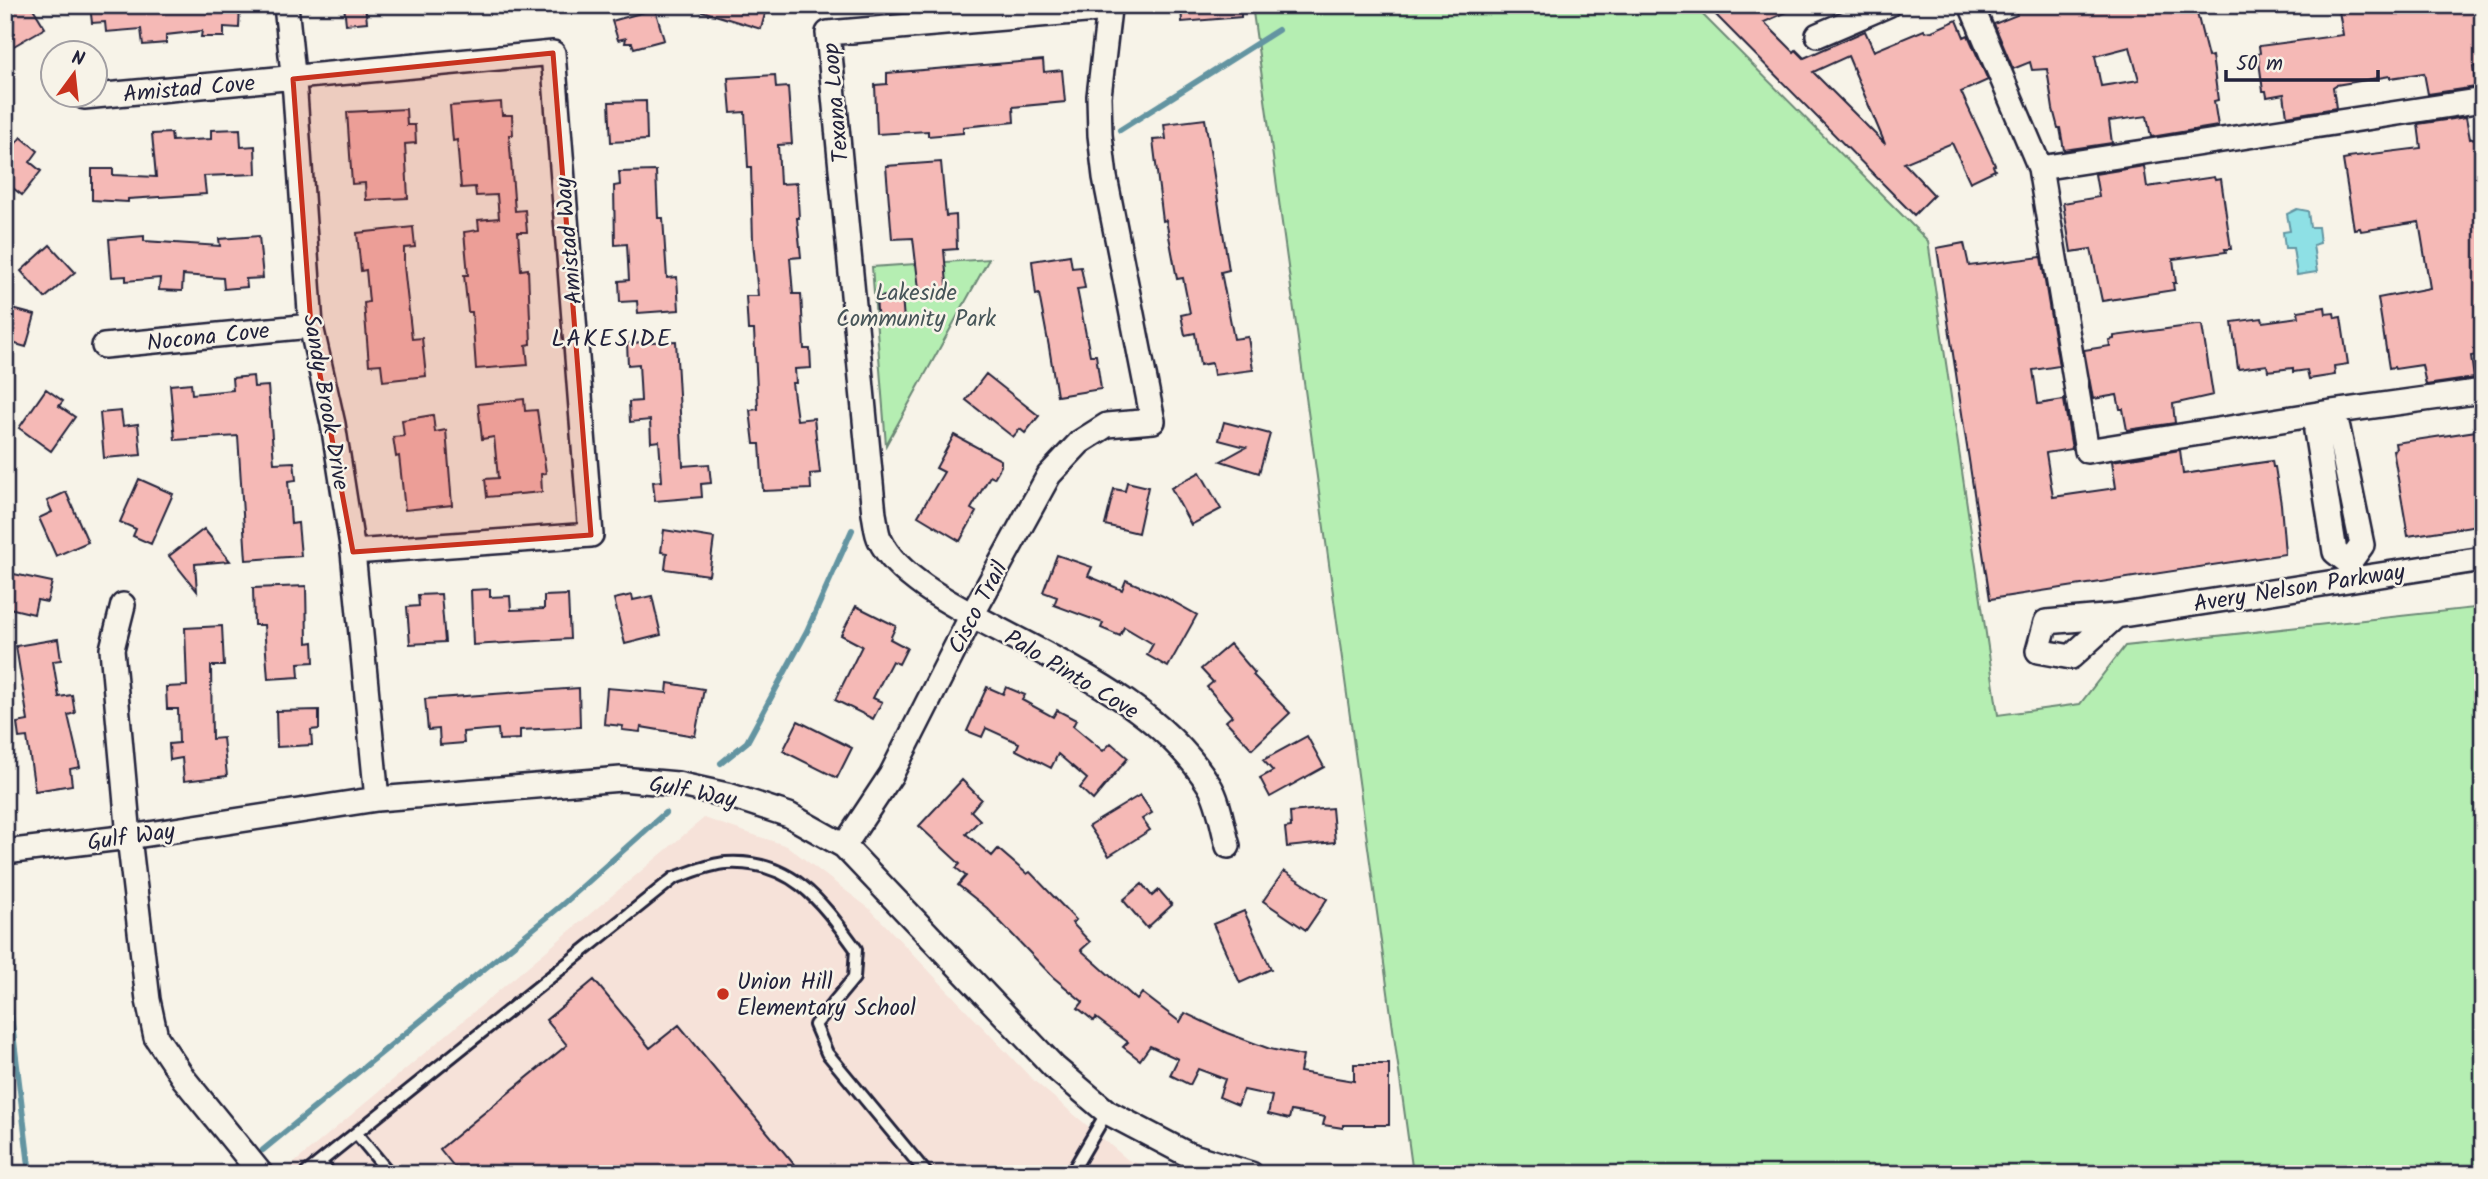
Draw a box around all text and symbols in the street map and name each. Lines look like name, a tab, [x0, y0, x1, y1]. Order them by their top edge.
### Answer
north arrow	[38, 38, 108, 108]
scale bar	[2226, 38, 2378, 82]
street label: Texana Loop	[814, 42, 860, 164]
text: N	[68, 43, 88, 76]
text: 50 m	[2236, 48, 2283, 81]
street label: Amistad Cove	[122, 66, 257, 114]
street label: Amistad Way	[546, 176, 593, 306]
park label: Lakeside Community Park	[836, 276, 996, 338]
street label: Sandy Brook Drive	[292, 312, 358, 493]
street label: Nocona Cove	[145, 314, 271, 362]
district label: LAKESIDE	[551, 320, 673, 359]
street label: Avery Nelson Parkway	[2191, 554, 2408, 623]
street label: Cisco Trail	[939, 555, 1018, 661]
street label: Palo Pinto Cove	[997, 621, 1145, 730]
street label: Gulf Way	[646, 767, 740, 819]
street label: Gulf Way	[85, 814, 178, 862]
place label: Union Hill Elementary School	[737, 965, 916, 1027]
marker: Union Hill Elementary School	[715, 986, 731, 1002]

